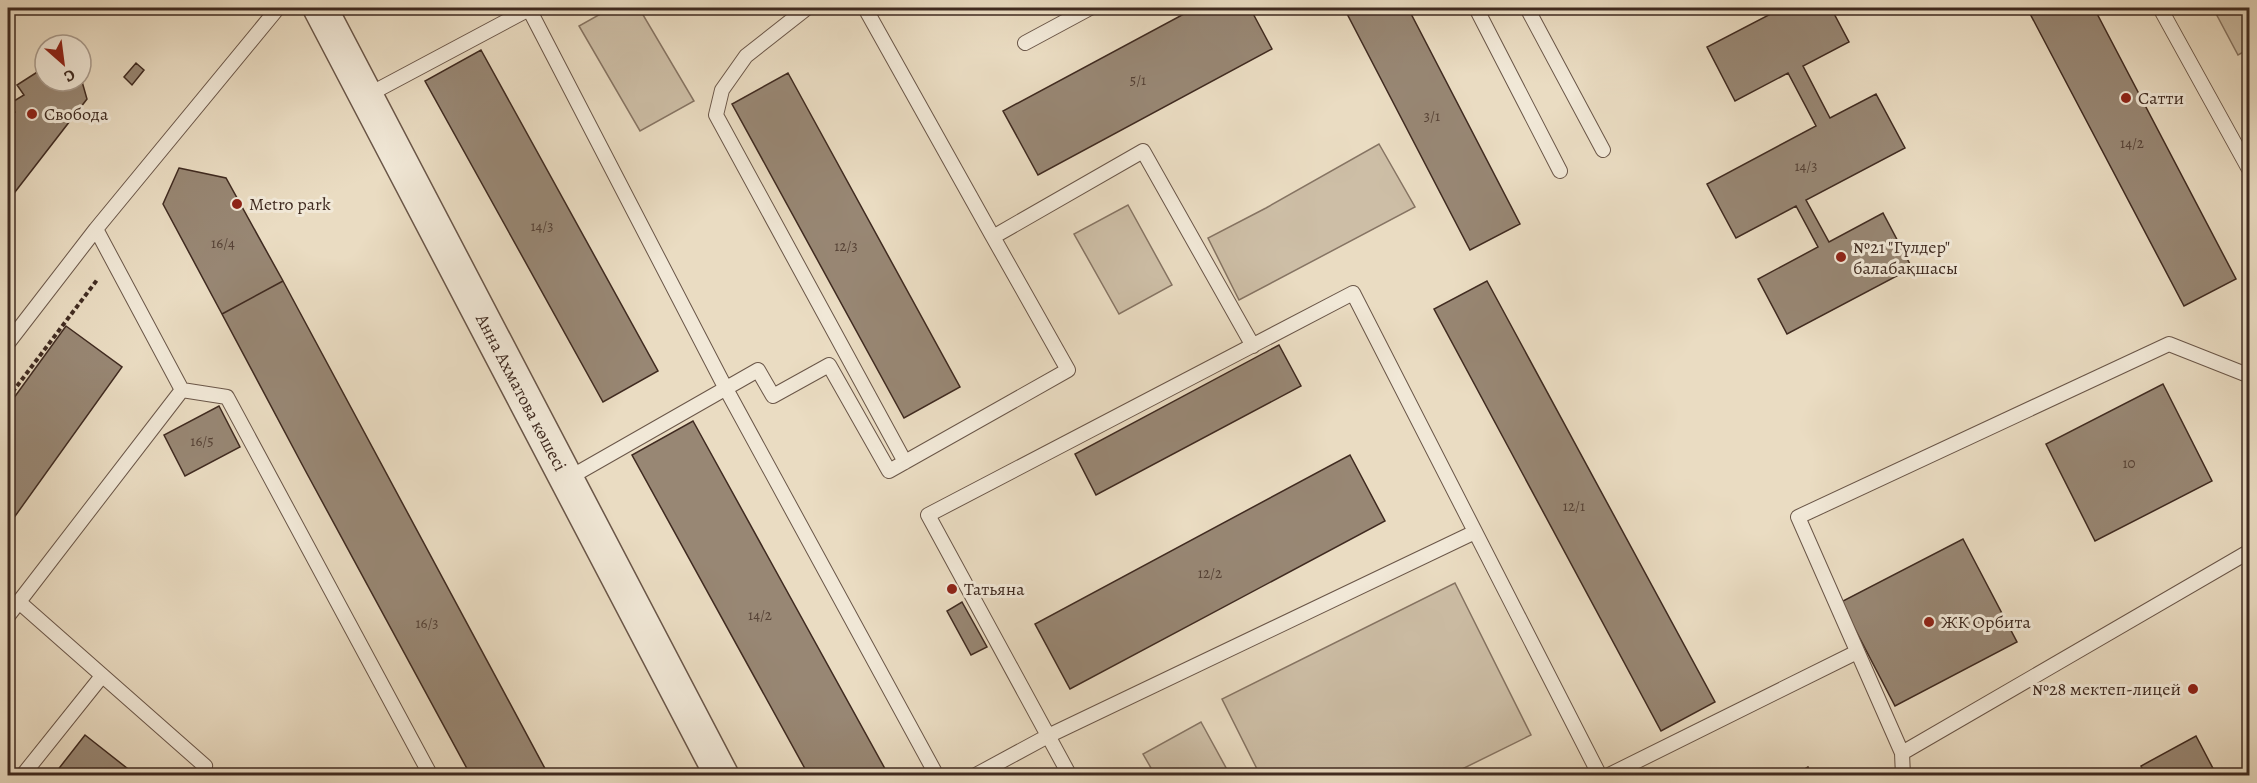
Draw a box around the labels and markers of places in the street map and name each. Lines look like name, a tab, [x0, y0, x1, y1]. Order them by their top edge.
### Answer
place label: Сатти	[2138, 86, 2184, 110]
marker: Сатти	[2119, 91, 2133, 105]
place label: Свобода	[44, 102, 109, 126]
marker: Свобода	[25, 107, 39, 121]
place label: Metro park	[249, 192, 331, 216]
marker: Metro park	[230, 197, 244, 211]
place label: №21 "Гүлдер" балабақшасы	[1853, 235, 1958, 280]
marker: №21 "Гүлдер" балабақшасы	[1834, 250, 1848, 264]
place label: Татьяна	[964, 577, 1025, 601]
marker: Татьяна	[945, 582, 959, 596]
place label: ЖК Орбита	[1941, 610, 2031, 634]
marker: ЖК Орбита	[1922, 615, 1936, 629]
place label: №28 мектеп-лицей	[2032, 677, 2181, 701]
marker: №28 мектеп-лицей	[2186, 682, 2200, 696]

